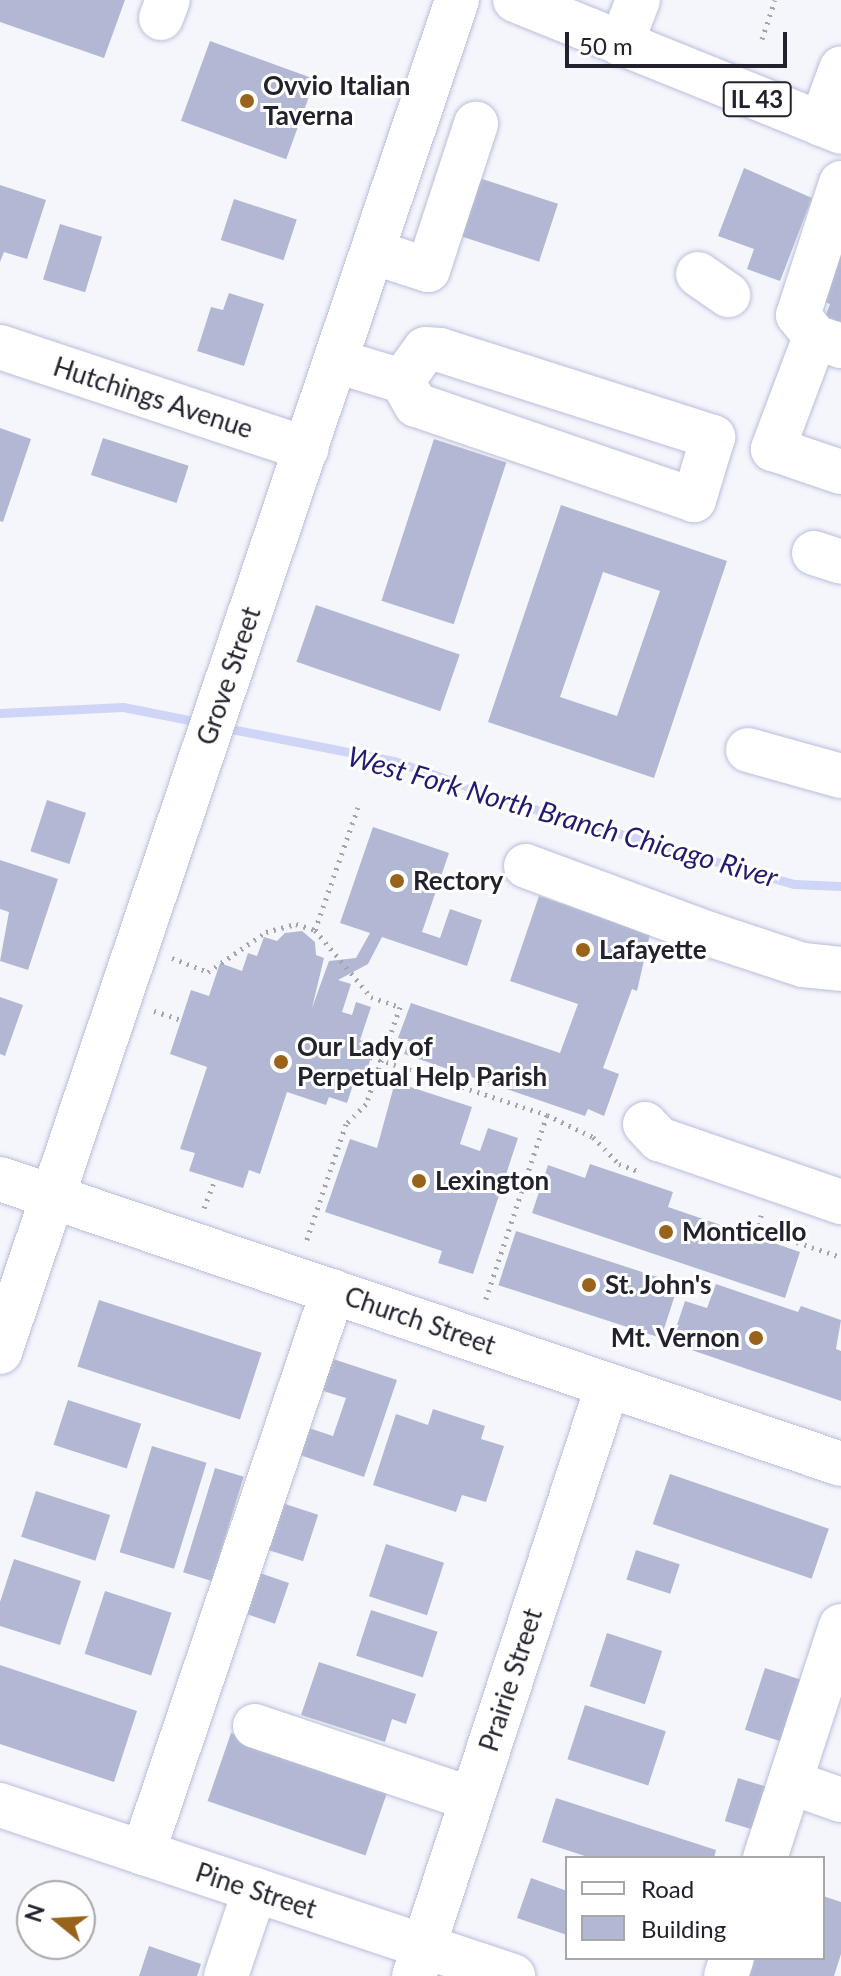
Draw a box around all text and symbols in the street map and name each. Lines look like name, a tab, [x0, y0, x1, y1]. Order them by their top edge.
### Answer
scale bar	[569, 16, 791, 66]
text: 50 m	[579, 31, 633, 60]
place label: Ovvio Italian Taverna	[263, 70, 410, 132]
road number: IL 43	[721, 79, 793, 119]
marker: Ovvio Italian Taverna	[238, 92, 256, 110]
street label: Hutchings Avenue	[49, 351, 257, 445]
street label: Grove Street	[191, 603, 267, 749]
water label: West Fork North Branch Chicago River	[344, 738, 782, 894]
place label: Rectory	[413, 865, 503, 897]
marker: Rectory	[388, 872, 406, 890]
place label: Lafayette	[599, 934, 707, 966]
marker: Lafayette	[574, 941, 592, 959]
place label: Our Lady of Perpetual Help Parish	[297, 1031, 547, 1092]
marker: Our Lady of Perpetual Help Parish	[272, 1053, 290, 1071]
place label: Lexington	[435, 1165, 549, 1197]
marker: Lexington	[410, 1172, 428, 1190]
place label: Monticello	[682, 1216, 806, 1248]
marker: Monticello	[657, 1223, 675, 1241]
place label: St. John's	[605, 1269, 712, 1301]
marker: St. John's	[580, 1276, 598, 1294]
street label: Church Street	[341, 1281, 499, 1361]
place label: Mt. Vernon	[610, 1322, 740, 1354]
marker: Mt. Vernon	[747, 1329, 765, 1347]
street label: Prairie Street	[473, 1605, 549, 1755]
legend	[565, 1856, 825, 1960]
street label: Pine Street	[192, 1857, 320, 1925]
text: Road	[641, 1874, 694, 1903]
north arrow	[16, 1880, 96, 1960]
text: N	[19, 1901, 50, 1925]
text: Building	[641, 1914, 726, 1943]

